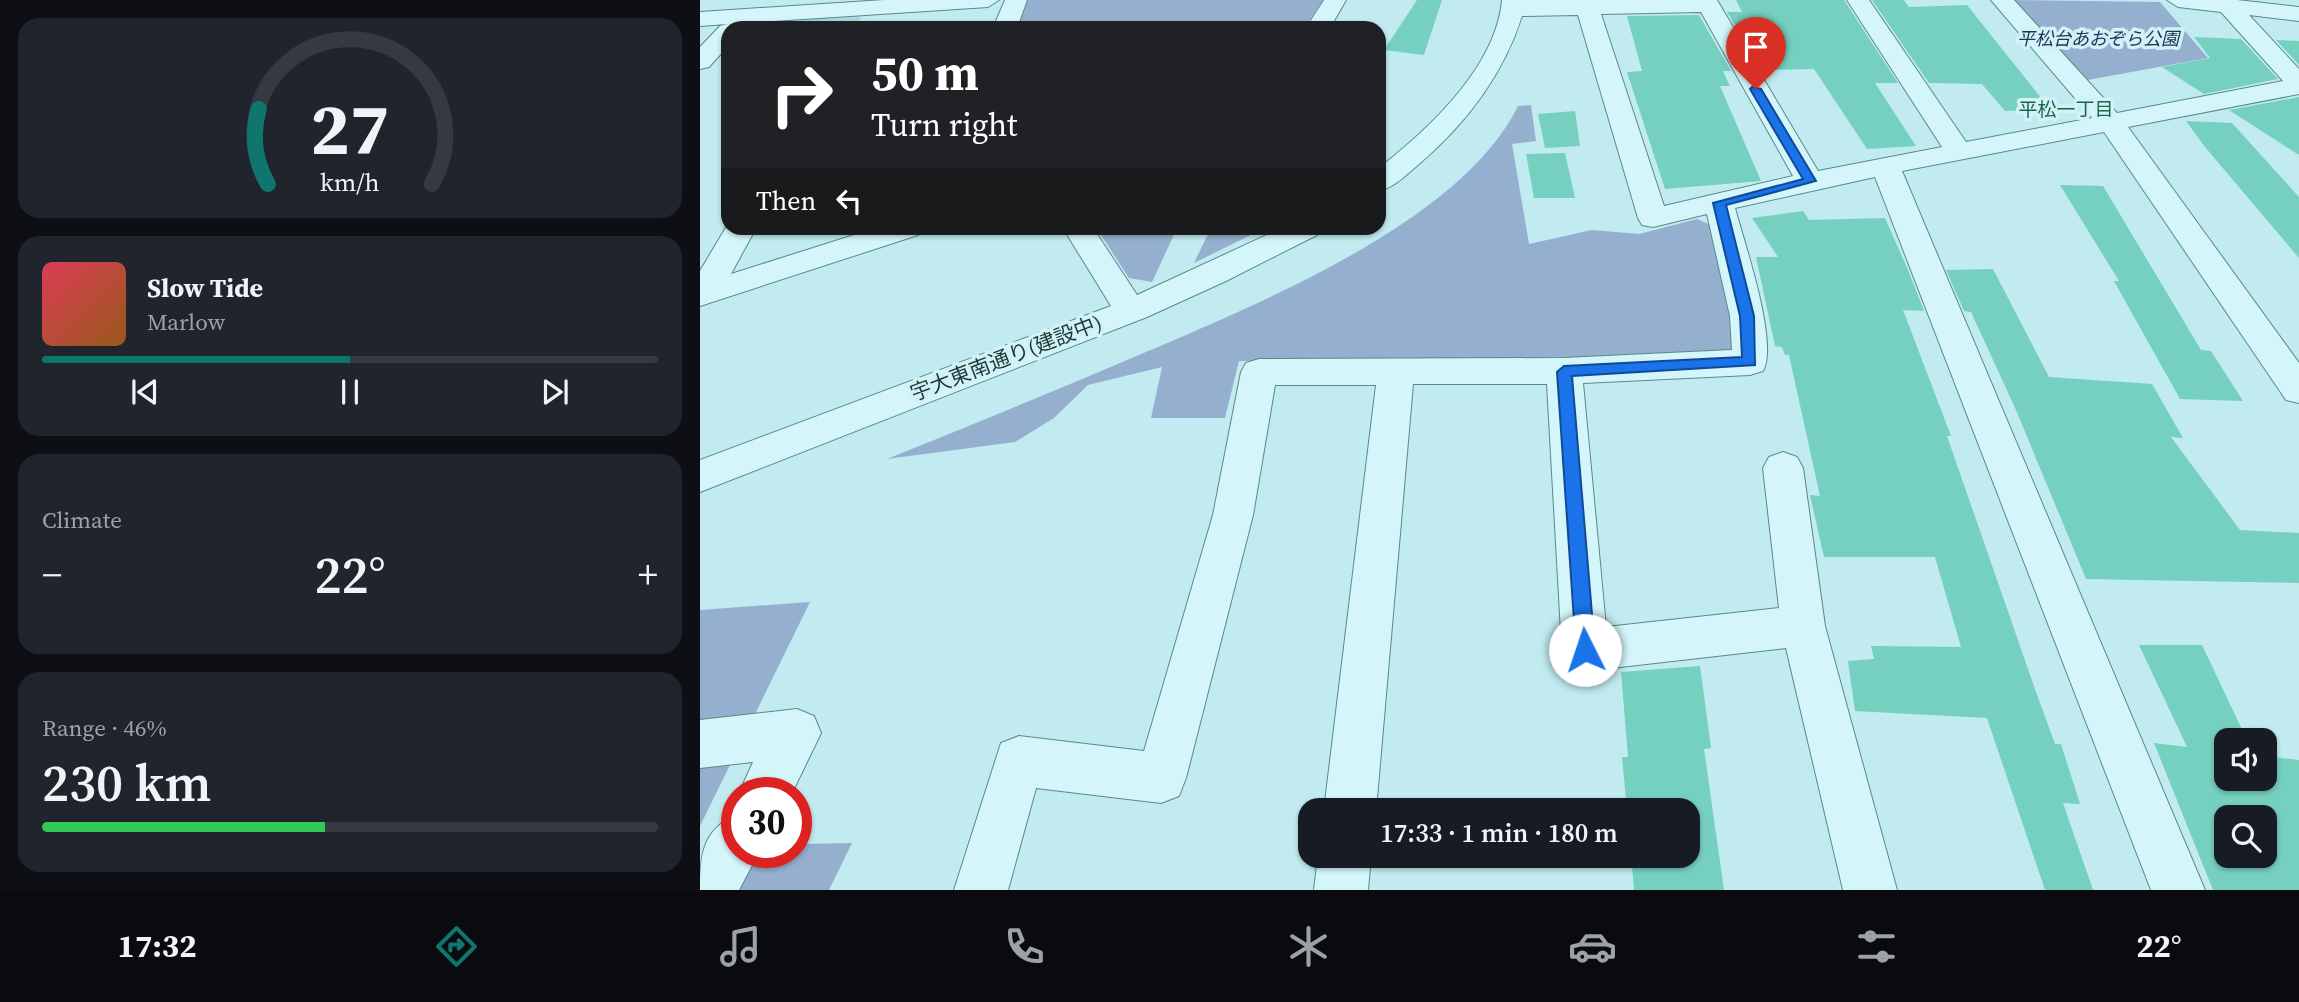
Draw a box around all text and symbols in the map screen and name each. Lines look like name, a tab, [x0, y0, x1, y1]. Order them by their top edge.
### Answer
pin	[1726, 17, 1786, 89]
park label: 平松台あおぞら公園	[2017, 26, 2182, 51]
icon: arrive	[1737, 28, 1775, 66]
text: 50 m	[871, 39, 979, 106]
icon: right	[756, 49, 847, 140]
text: 27	[311, 79, 389, 178]
district label: 平松一丁目	[2018, 96, 2114, 122]
text: Turn right	[871, 103, 1017, 147]
text: km/h	[320, 165, 380, 199]
icon: left	[830, 182, 868, 220]
text: Then	[756, 183, 816, 219]
text: Slow Tide	[147, 270, 263, 306]
text: Marlow	[147, 306, 225, 338]
street label: 宇大東南通り(建設中)	[906, 308, 1106, 407]
icon: previous	[126, 373, 164, 411]
icon: pause	[331, 373, 369, 411]
icon: next	[536, 373, 574, 411]
text: Climate	[42, 504, 122, 536]
text: 22°	[314, 539, 386, 610]
text: −	[42, 549, 62, 601]
text: +	[638, 549, 658, 601]
position arrow	[1548, 613, 1622, 687]
text: Range · 46%	[42, 712, 167, 744]
map controls	[2214, 728, 2277, 868]
button: sound	[2214, 728, 2277, 791]
text: 230 km	[42, 747, 211, 818]
speed limit sign: 30	[721, 777, 812, 868]
button: search	[2214, 805, 2277, 868]
text: 17:33 · 1 min · 180 m	[1380, 815, 1618, 851]
icon: directions	[432, 922, 481, 971]
icon: music	[716, 922, 765, 971]
icon: phone	[1000, 922, 1049, 971]
icon: climate	[1284, 922, 1333, 971]
icon: car	[1568, 922, 1617, 971]
icon: filters	[1852, 922, 1901, 971]
text: 17:32	[118, 924, 197, 968]
text: 22°	[2136, 924, 2181, 968]

